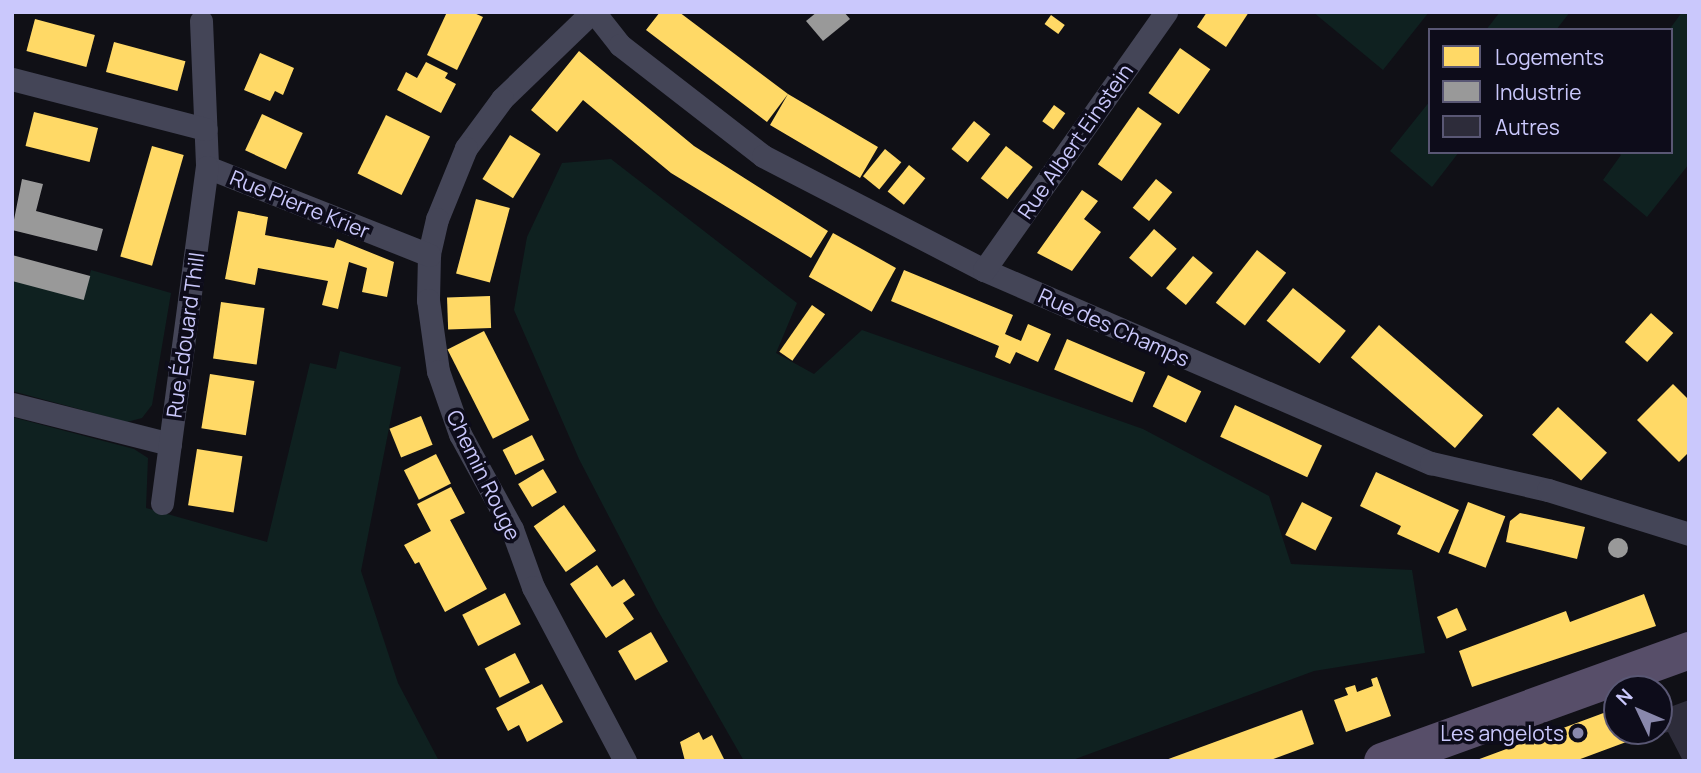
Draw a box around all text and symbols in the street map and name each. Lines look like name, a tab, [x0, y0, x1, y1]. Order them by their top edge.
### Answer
legend	[1428, 28, 1673, 154]
text: Logements	[1495, 43, 1604, 71]
street label: Rue Albert Einstein	[1012, 59, 1138, 223]
text: Industrie	[1495, 78, 1581, 106]
text: Autres	[1495, 113, 1560, 141]
street label: Rue Pierre Krier	[227, 165, 373, 243]
street label: Rue Édouard Thill	[161, 251, 209, 419]
street label: Rue des Champs	[1035, 282, 1193, 372]
street label: Chemin Rouge	[442, 406, 526, 544]
north arrow	[1603, 675, 1673, 745]
text: N	[1610, 683, 1638, 711]
place label: Les angelots	[1440, 720, 1564, 746]
marker: Les angelots	[1570, 725, 1586, 741]

